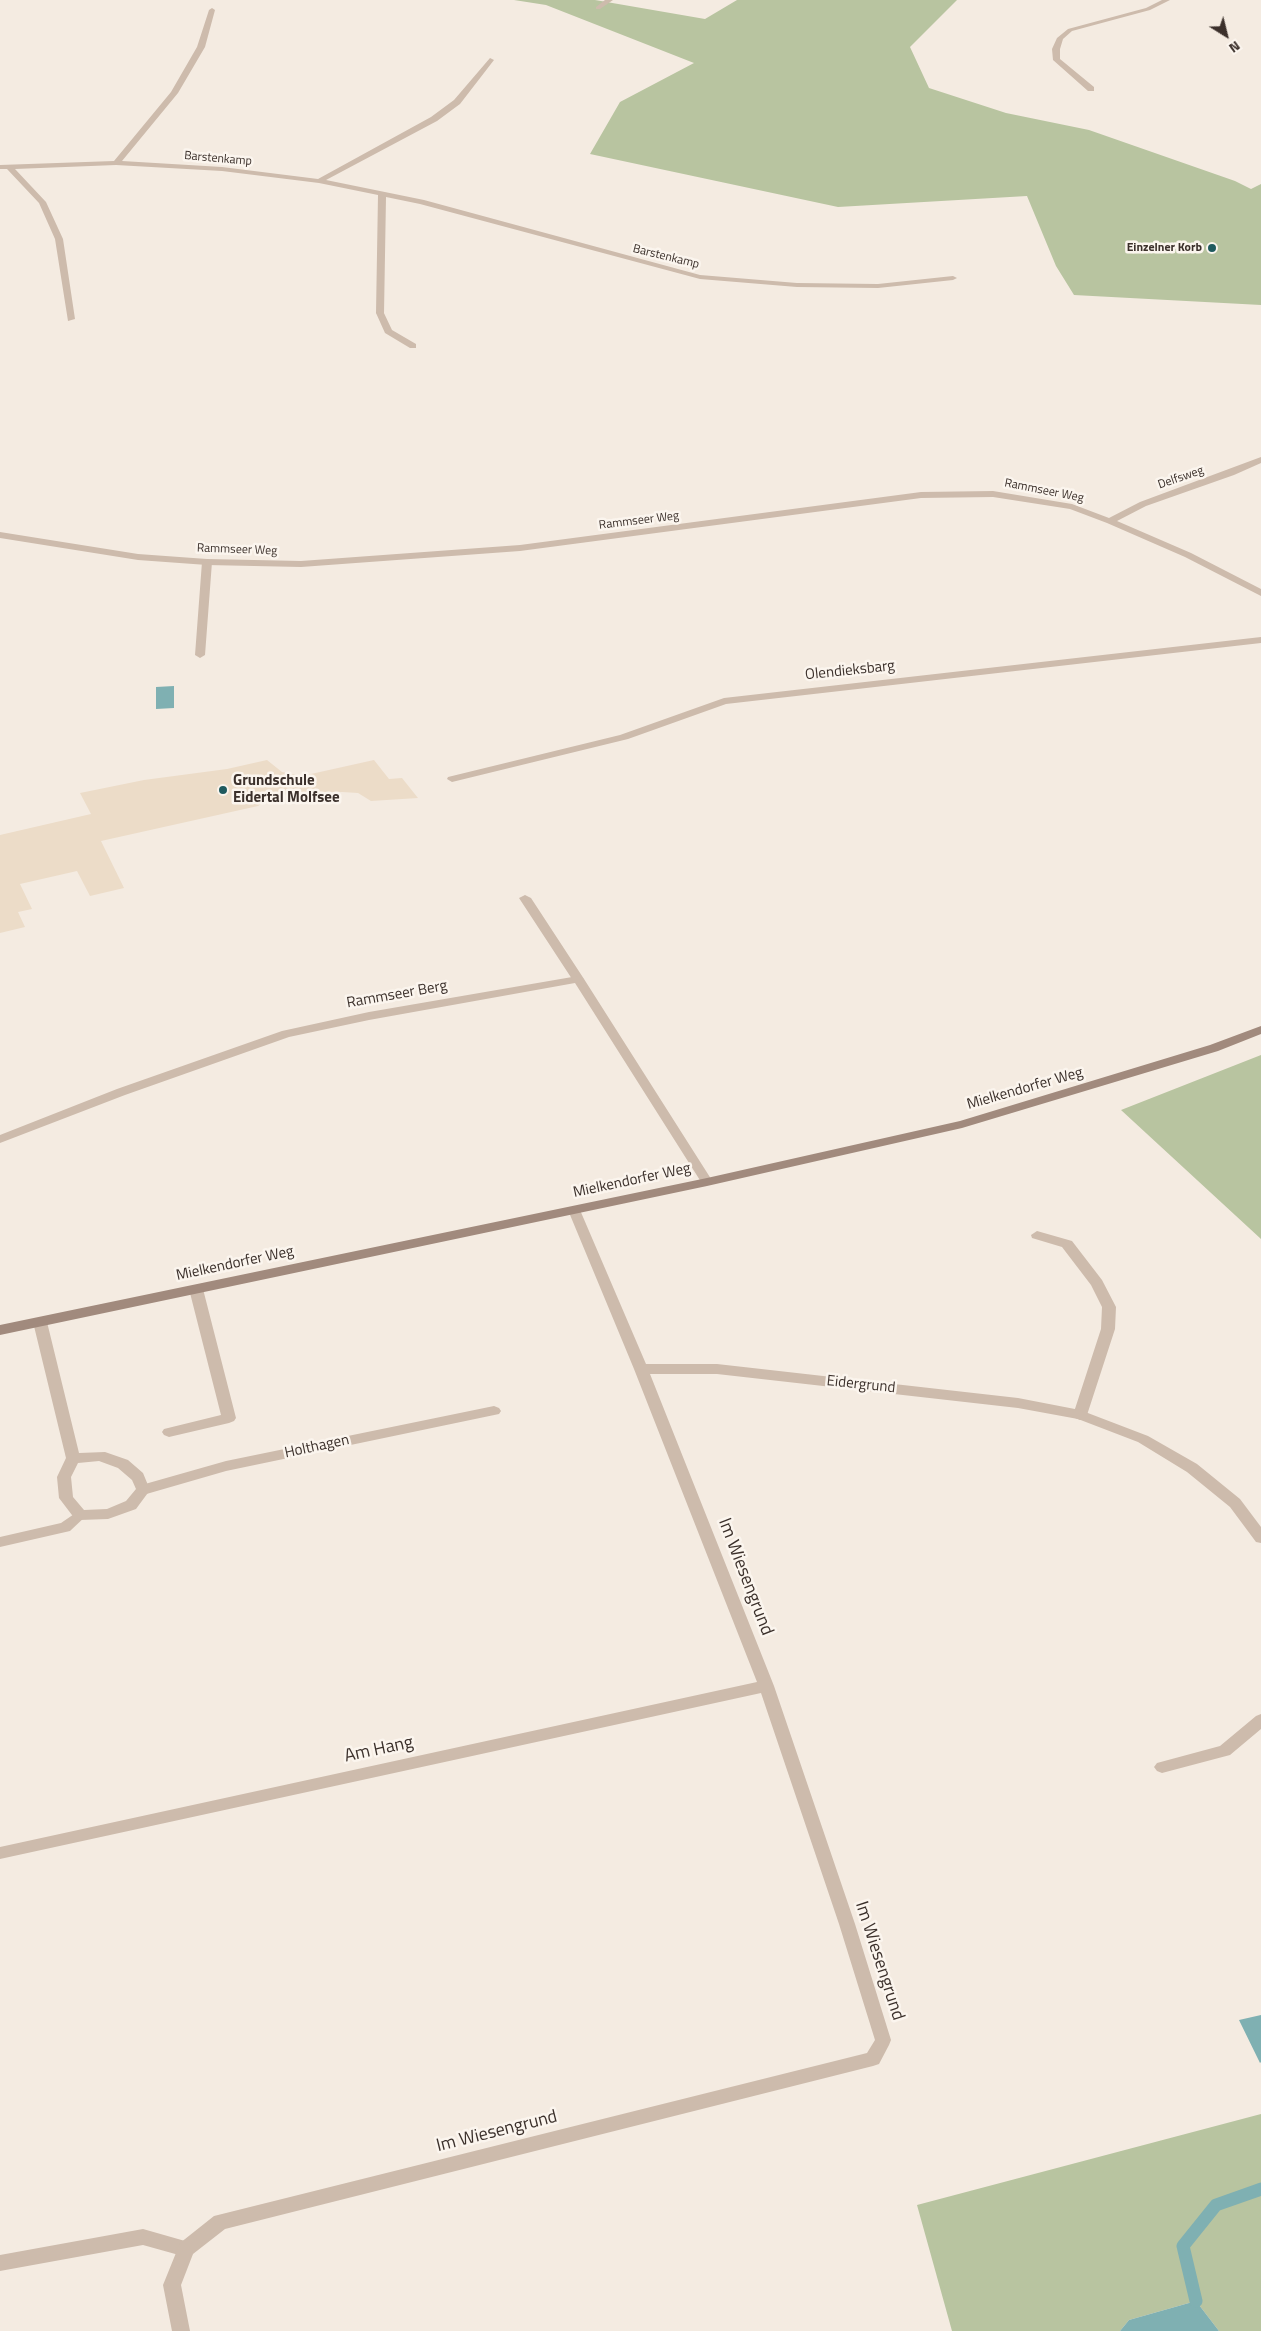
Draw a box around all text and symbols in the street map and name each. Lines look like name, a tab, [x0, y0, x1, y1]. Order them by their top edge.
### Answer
north arrow	[1201, 10, 1251, 60]
text: N	[1225, 36, 1245, 59]
street label: Barstenkamp	[184, 149, 252, 169]
place label: Einzelner Korb	[1127, 241, 1202, 255]
street label: Barstenkamp	[631, 242, 701, 272]
marker: Einzelner Korb	[1206, 242, 1218, 254]
street label: Delfsweg	[1156, 463, 1206, 493]
street label: Rammseer Weg	[1003, 476, 1085, 506]
street label: Rammseer Weg	[598, 509, 680, 533]
street label: Rammseer Weg	[196, 541, 278, 559]
street label: Olendieksbarg	[804, 657, 896, 685]
place label: Grundschule Eidertal Molfsee	[233, 772, 340, 807]
marker: Grundschule Eidertal Molfsee	[217, 784, 229, 796]
street label: Rammseer Berg	[345, 977, 449, 1013]
street label: Mielkendorfer Weg	[965, 1064, 1085, 1114]
street label: Mielkendorfer Weg	[572, 1160, 692, 1202]
street label: Mielkendorfer Weg	[175, 1243, 295, 1285]
street label: Eidergrund	[826, 1372, 896, 1398]
street label: Holthagen	[283, 1431, 351, 1463]
street label: Im Wiesengrund	[713, 1515, 777, 1639]
street label: Am Hang	[343, 1732, 415, 1768]
street label: Im Wiesengrund	[850, 1899, 908, 2023]
street label: Im Wiesengrund	[434, 2107, 560, 2157]

